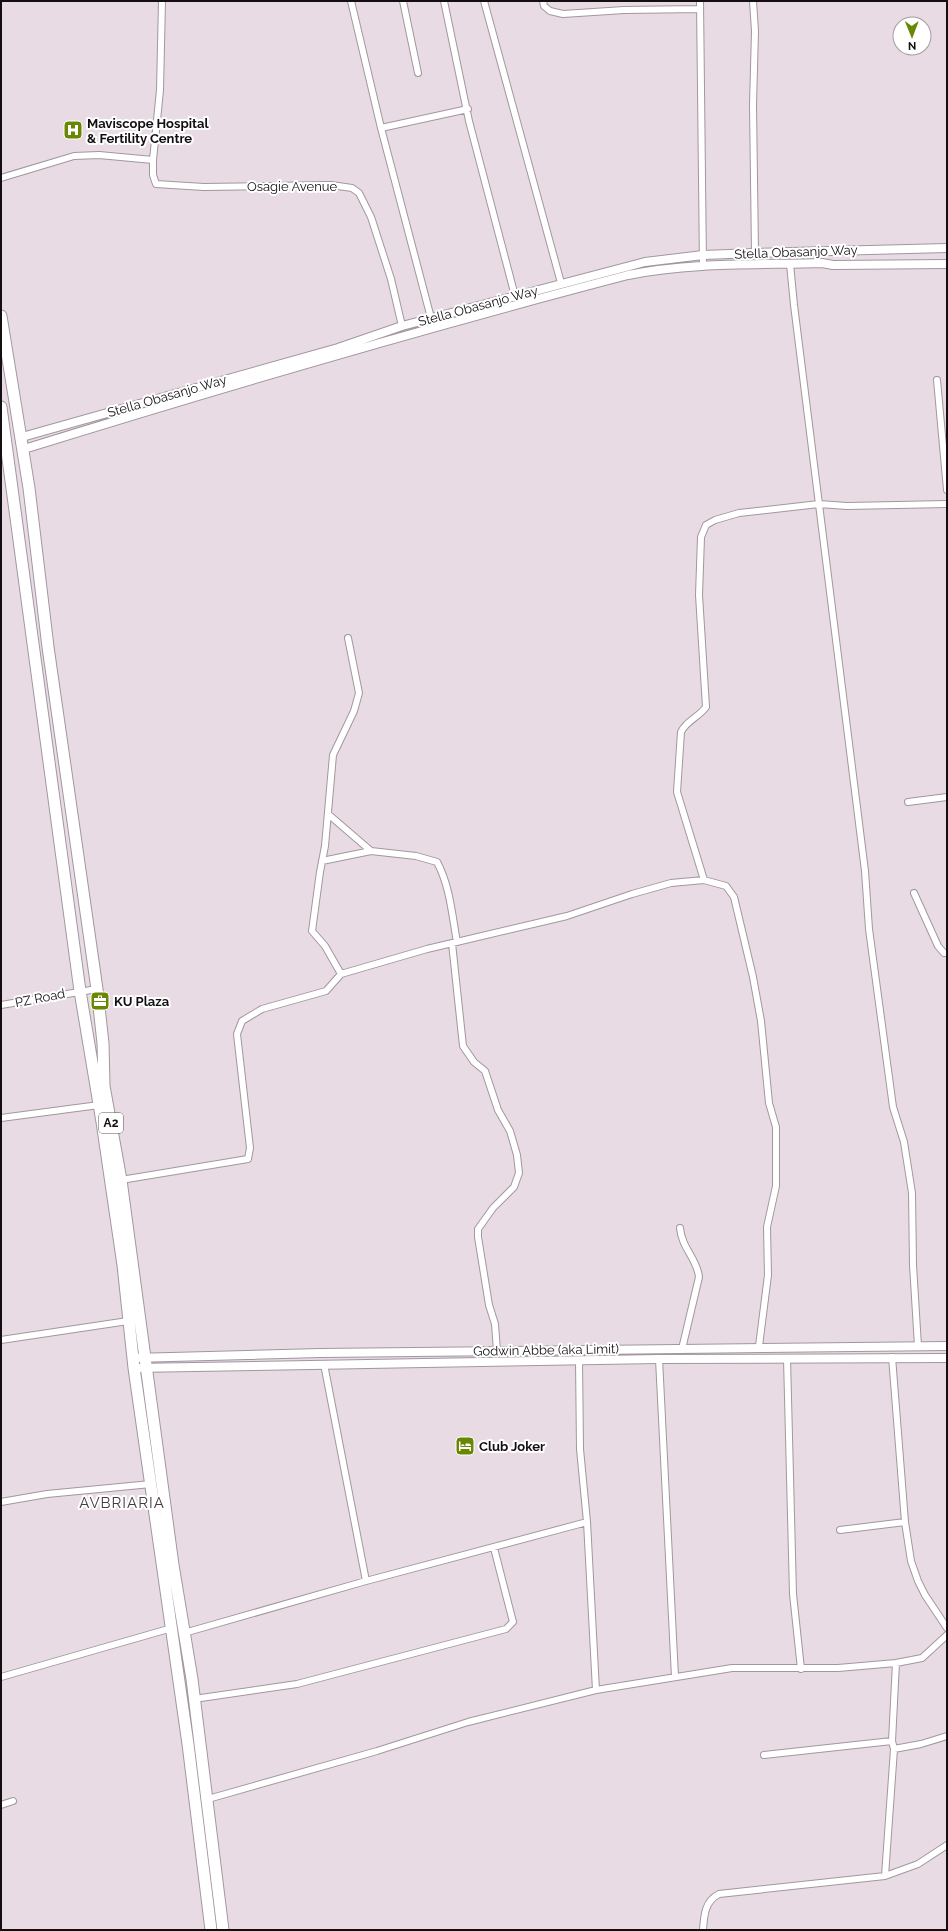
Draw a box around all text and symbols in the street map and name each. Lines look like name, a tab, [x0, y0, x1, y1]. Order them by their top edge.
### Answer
north arrow	[892, 16, 932, 56]
text: N	[908, 39, 916, 52]
place label: Maviscope Hospital & Fertility Centre	[87, 116, 209, 146]
hospital icon: Maviscope Hospital & Fertility Centre	[62, 119, 84, 141]
street label: Osagie Avenue	[247, 179, 337, 194]
street label: Stella Obasanjo Way	[734, 242, 858, 262]
street label: Stella Obasanjo Way	[417, 283, 539, 329]
street label: Stella Obasanjo Way	[106, 372, 228, 420]
street label: PZ Road	[14, 986, 66, 1010]
office icon: KU Plaza	[89, 990, 111, 1012]
place label: KU Plaza	[114, 994, 170, 1009]
road number: A2	[99, 1113, 123, 1133]
street label: Godwin Abbe (aka Limit)	[473, 1341, 619, 1359]
hotel icon: Club Joker	[454, 1435, 476, 1457]
place label: Club Joker	[479, 1439, 545, 1454]
district label: AVBRIARIA	[79, 1494, 165, 1512]

